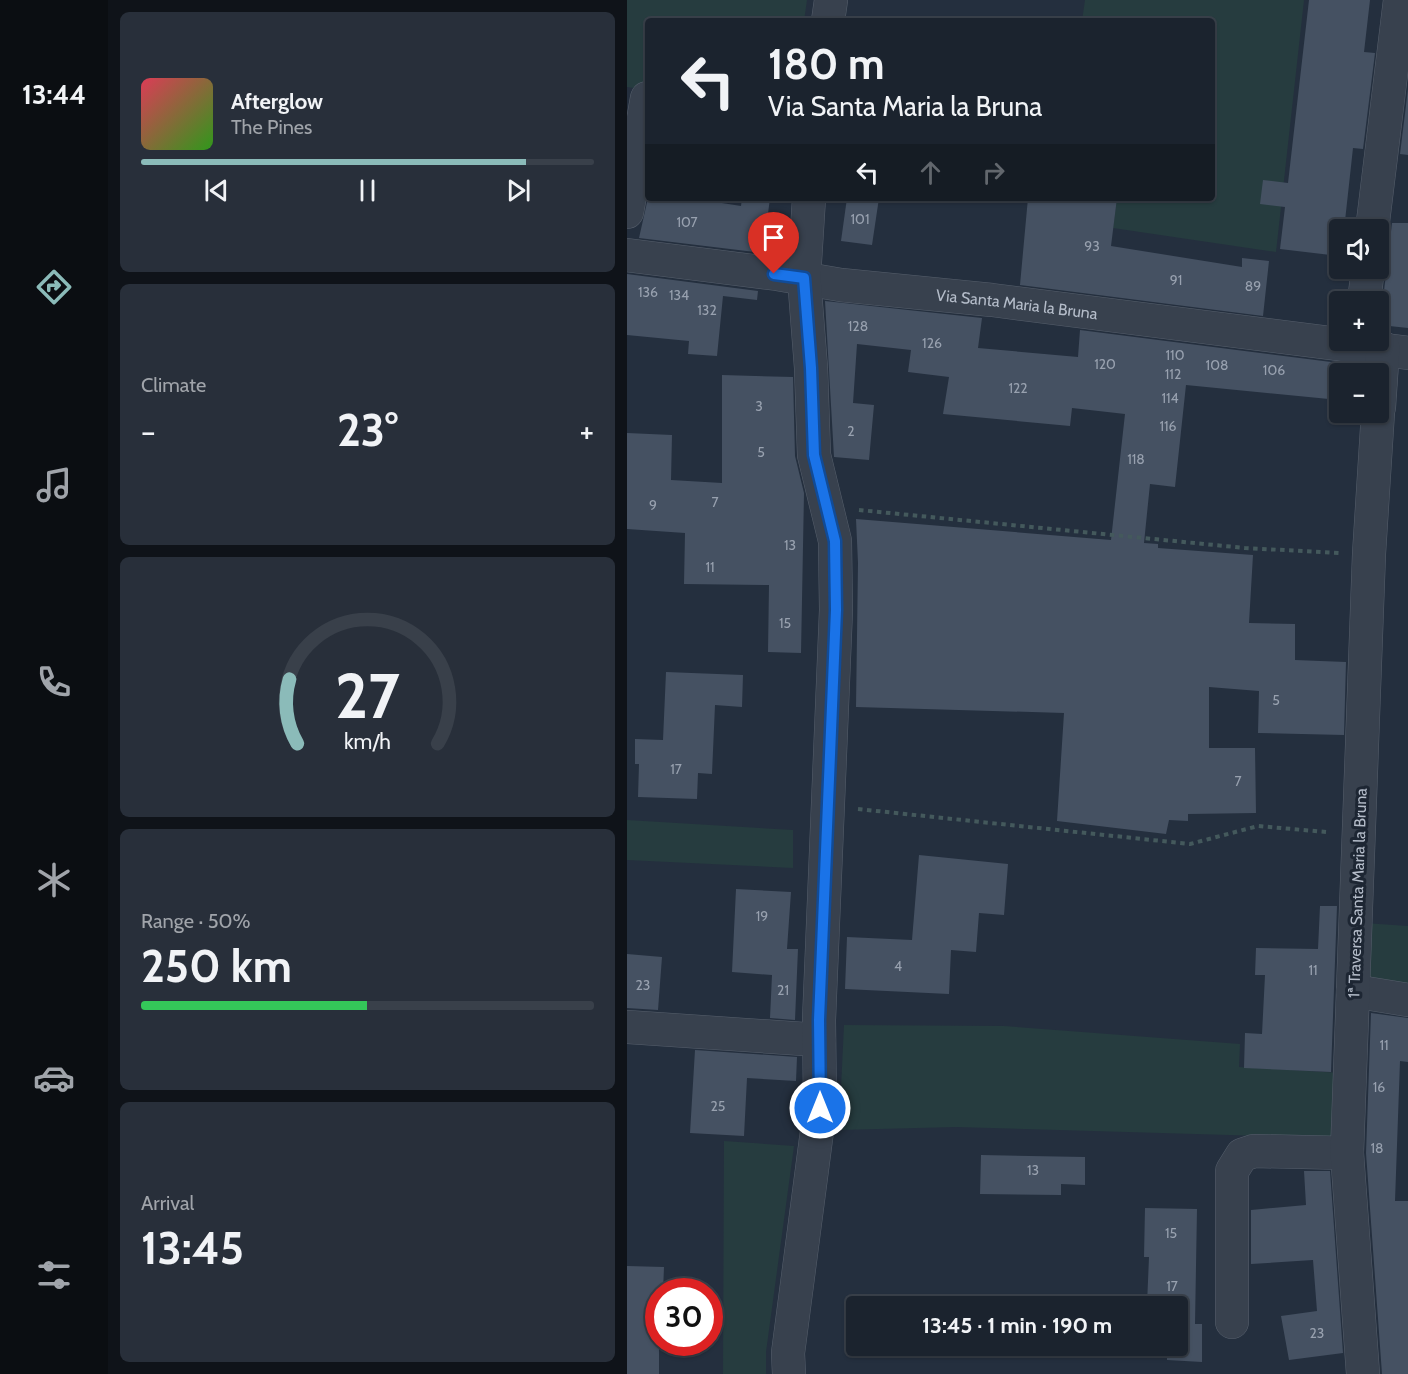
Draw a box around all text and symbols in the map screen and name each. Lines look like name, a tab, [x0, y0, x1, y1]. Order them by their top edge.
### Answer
text: 180 m	[768, 38, 884, 90]
icon: left	[669, 42, 747, 120]
text: 13:44	[22, 78, 86, 111]
text: Afterglow	[231, 88, 323, 115]
text: Via Santa Maria la Bruna	[768, 90, 1042, 123]
text: The Pines	[231, 115, 312, 139]
icon: left	[851, 156, 884, 189]
icon: ahead	[914, 156, 947, 189]
icon: right	[977, 156, 1010, 189]
icon: previous	[200, 174, 233, 207]
icon: pause	[351, 174, 384, 207]
icon: next	[502, 174, 535, 207]
house number: 101	[851, 210, 869, 228]
pin	[748, 212, 799, 274]
house number: 107	[676, 213, 698, 231]
map controls	[1329, 219, 1389, 423]
button: sound	[1329, 219, 1389, 279]
icon: arrive	[757, 221, 790, 254]
house number: 93	[1084, 237, 1100, 255]
icon: directions	[33, 266, 75, 308]
house number: 91	[1170, 271, 1182, 289]
house number: 89	[1245, 277, 1261, 295]
house number: 136	[638, 283, 658, 301]
street label: Via Santa Maria la Bruna	[935, 285, 1099, 323]
house number: 134	[669, 286, 689, 304]
button: +	[1329, 291, 1389, 351]
house number: 132	[697, 301, 717, 319]
house number: 128	[848, 317, 868, 335]
house number: 126	[922, 334, 942, 352]
house number: 110	[1166, 346, 1185, 364]
house number: 120	[1094, 355, 1116, 373]
house number: 108	[1206, 356, 1228, 374]
house number: 106	[1263, 361, 1285, 379]
button: −	[1329, 363, 1389, 423]
house number: 112	[1165, 365, 1181, 383]
text: Climate	[141, 373, 206, 397]
house number: 122	[1008, 379, 1028, 397]
house number: 114	[1161, 389, 1179, 407]
house number: 3	[755, 397, 763, 415]
text: 23°	[337, 403, 398, 457]
text: −	[141, 411, 156, 451]
text: +	[579, 411, 594, 451]
house number: 116	[1159, 417, 1177, 435]
house number: 2	[847, 422, 855, 440]
house number: 5	[757, 443, 765, 461]
house number: 118	[1127, 450, 1145, 468]
icon: music	[33, 464, 75, 506]
house number: 7	[711, 493, 719, 511]
house number: 9	[649, 496, 657, 514]
house number: 13	[784, 536, 796, 554]
house number: 11	[705, 558, 715, 576]
house number: 15	[779, 614, 791, 632]
text: 27	[335, 658, 400, 734]
icon: phone	[33, 661, 75, 703]
house number: 5	[1272, 691, 1280, 709]
text: km/h	[344, 728, 391, 754]
house number: 17	[670, 760, 682, 778]
house number: 7	[1234, 772, 1242, 790]
street label: 1ª Traversa Santa Maria la Bruna	[1344, 787, 1371, 998]
icon: climate	[33, 859, 75, 901]
house number: 19	[756, 907, 768, 925]
text: Range · 50%	[141, 909, 250, 933]
text: 250 km	[141, 939, 292, 993]
house number: 4	[894, 957, 902, 975]
house number: 11	[1308, 961, 1318, 979]
house number: 23	[636, 976, 650, 994]
house number: 21	[777, 981, 789, 999]
house number: 11	[1379, 1036, 1389, 1054]
icon: car	[33, 1057, 75, 1099]
position arrow	[788, 1076, 852, 1140]
house number: 16	[1373, 1078, 1385, 1096]
house number: 25	[711, 1097, 725, 1115]
house number: 18	[1370, 1139, 1384, 1157]
house number: 13	[1027, 1161, 1039, 1179]
text: Arrival	[141, 1191, 194, 1215]
text: 13:45	[141, 1221, 244, 1275]
house number: 15	[1165, 1224, 1177, 1242]
icon: filters	[33, 1254, 75, 1296]
house number: 17	[1166, 1277, 1178, 1295]
speed limit sign: 30	[645, 1278, 723, 1356]
text: 13:45 · 1 min · 190 m	[922, 1312, 1112, 1339]
house number: 23	[1310, 1324, 1324, 1342]

